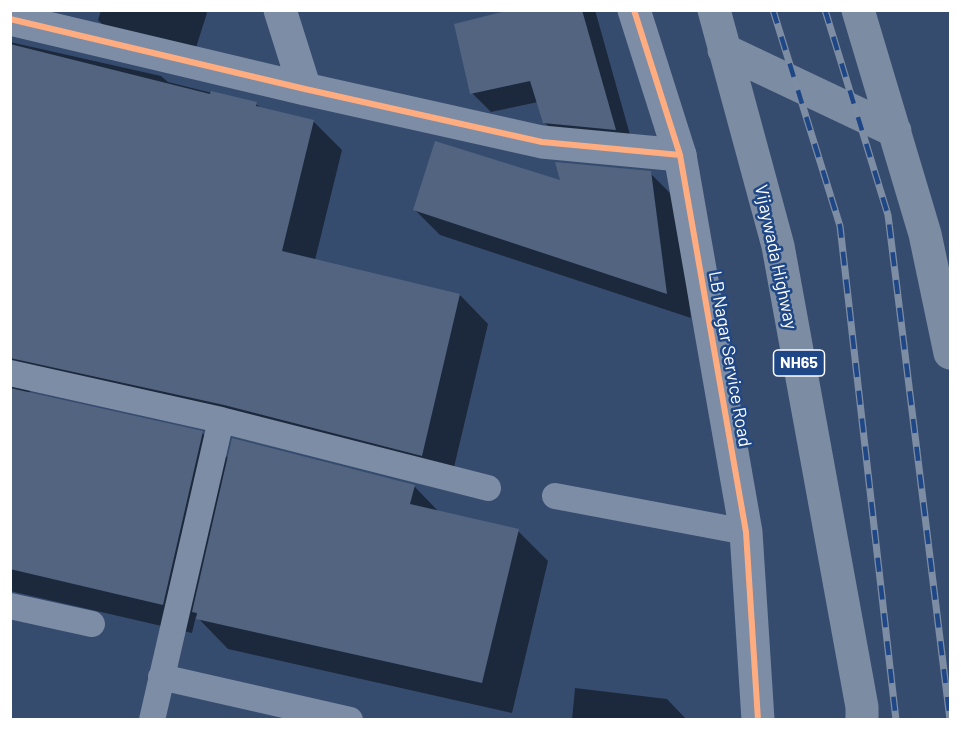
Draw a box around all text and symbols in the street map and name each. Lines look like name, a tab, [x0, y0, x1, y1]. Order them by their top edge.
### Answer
street label: Vijaywada Highway	[750, 183, 802, 331]
street label: LB Nagar Service Road	[704, 269, 756, 449]
road number: NH65	[774, 350, 824, 376]

